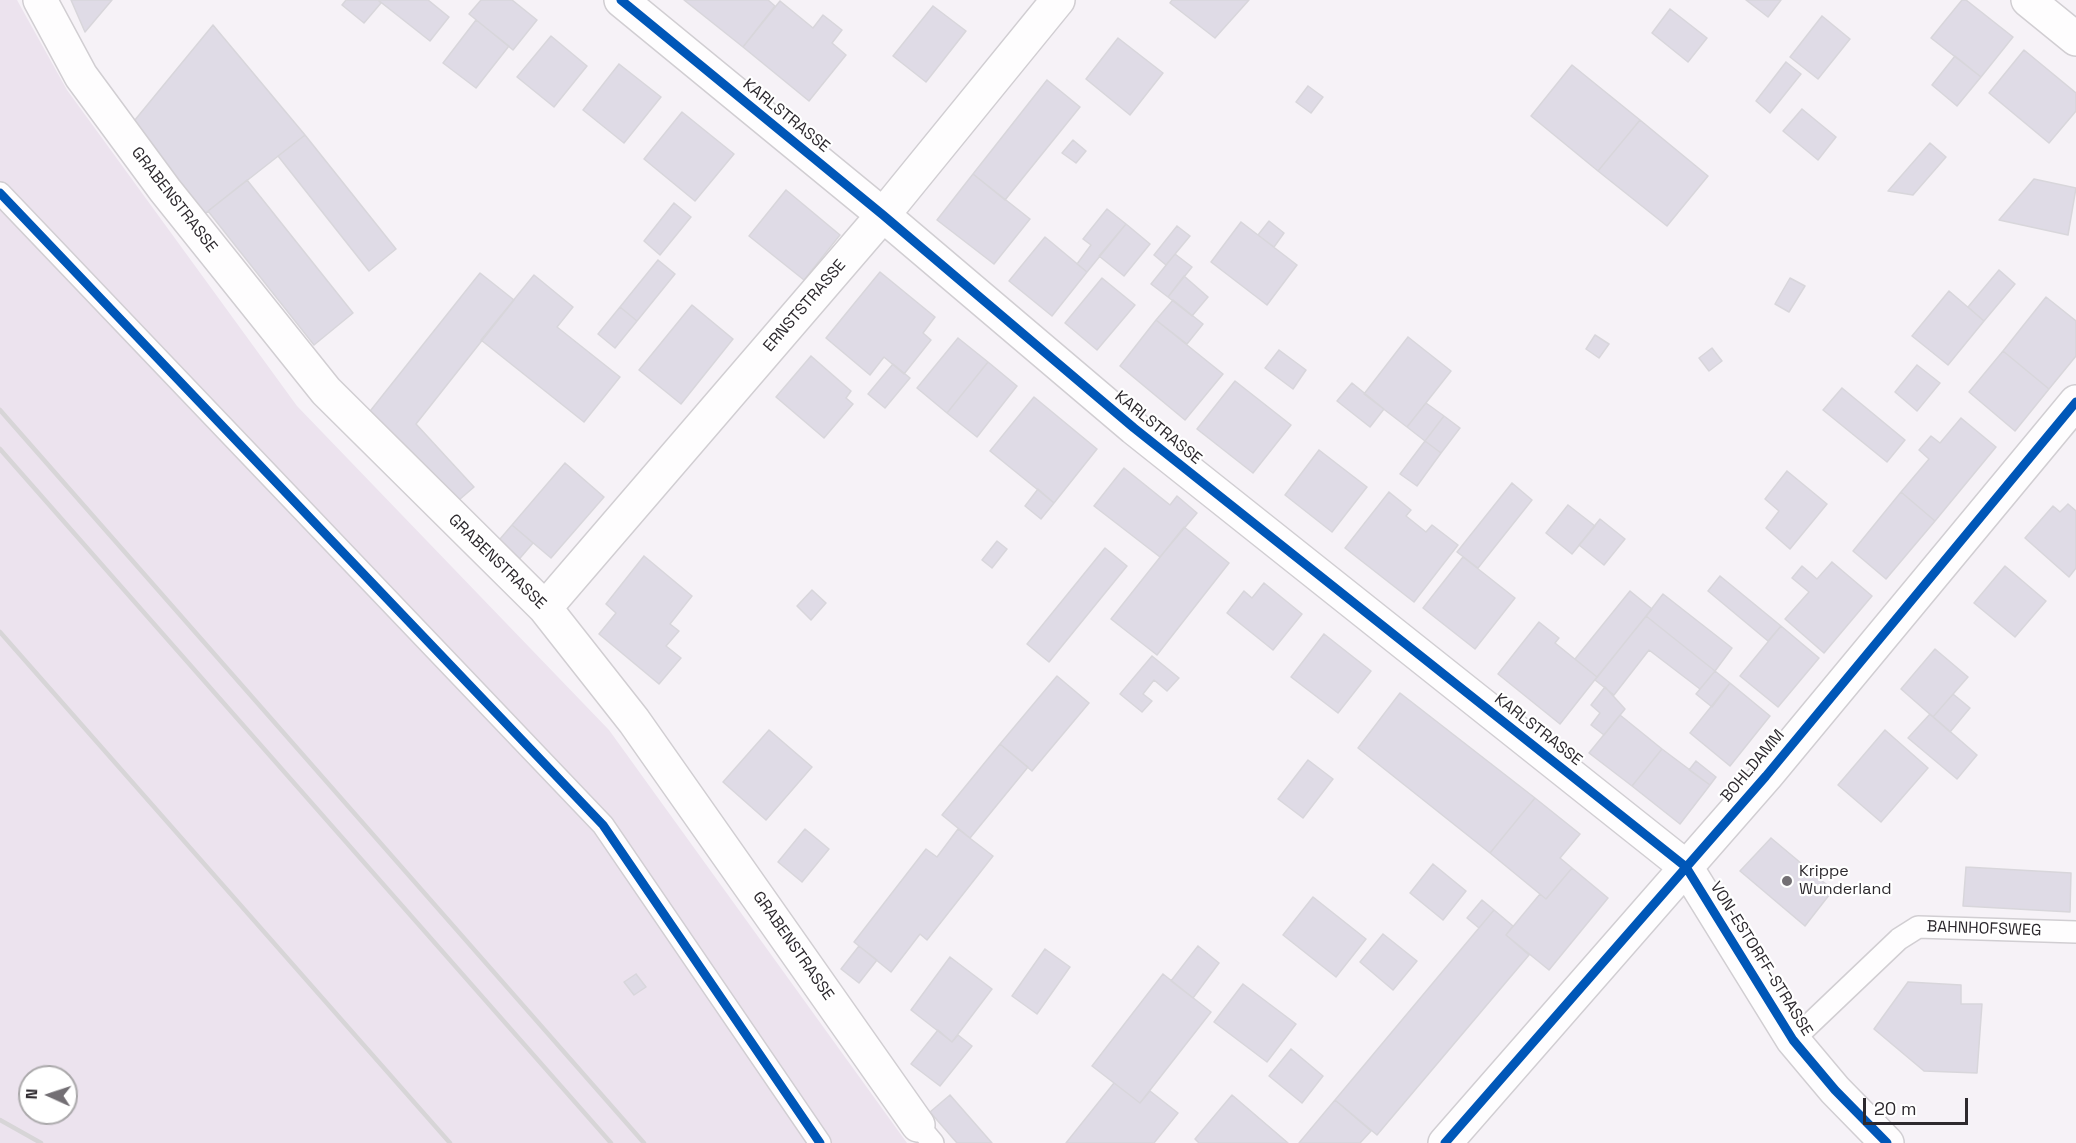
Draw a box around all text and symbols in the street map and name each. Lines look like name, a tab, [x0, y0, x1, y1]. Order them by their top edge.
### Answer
street label: KARLSTRASSE	[739, 75, 833, 157]
street label: GRABENSTRASSE	[127, 143, 221, 257]
street label: ERNSTSTRASSE	[760, 256, 850, 356]
street label: KARLSTRASSE	[1111, 387, 1205, 469]
street label: GRABENSTRASSE	[444, 510, 550, 614]
street label: KARLSTRASSE	[1490, 690, 1586, 770]
street label: BOHLDAMM	[1717, 726, 1789, 806]
place label: Krippe Wunderland	[1799, 862, 1892, 900]
marker: Krippe Wunderland	[1780, 874, 1794, 888]
street label: VON-ESTORFF-STRASSE	[1706, 878, 1816, 1040]
street label: GRABENSTRASSE	[748, 888, 838, 1004]
street label: BAHNHOFSWEG	[1926, 917, 2042, 941]
north arrow	[18, 1065, 78, 1125]
scale bar	[1866, 1086, 1971, 1124]
text: N	[21, 1088, 42, 1100]
text: 20 m	[1874, 1097, 1917, 1120]

